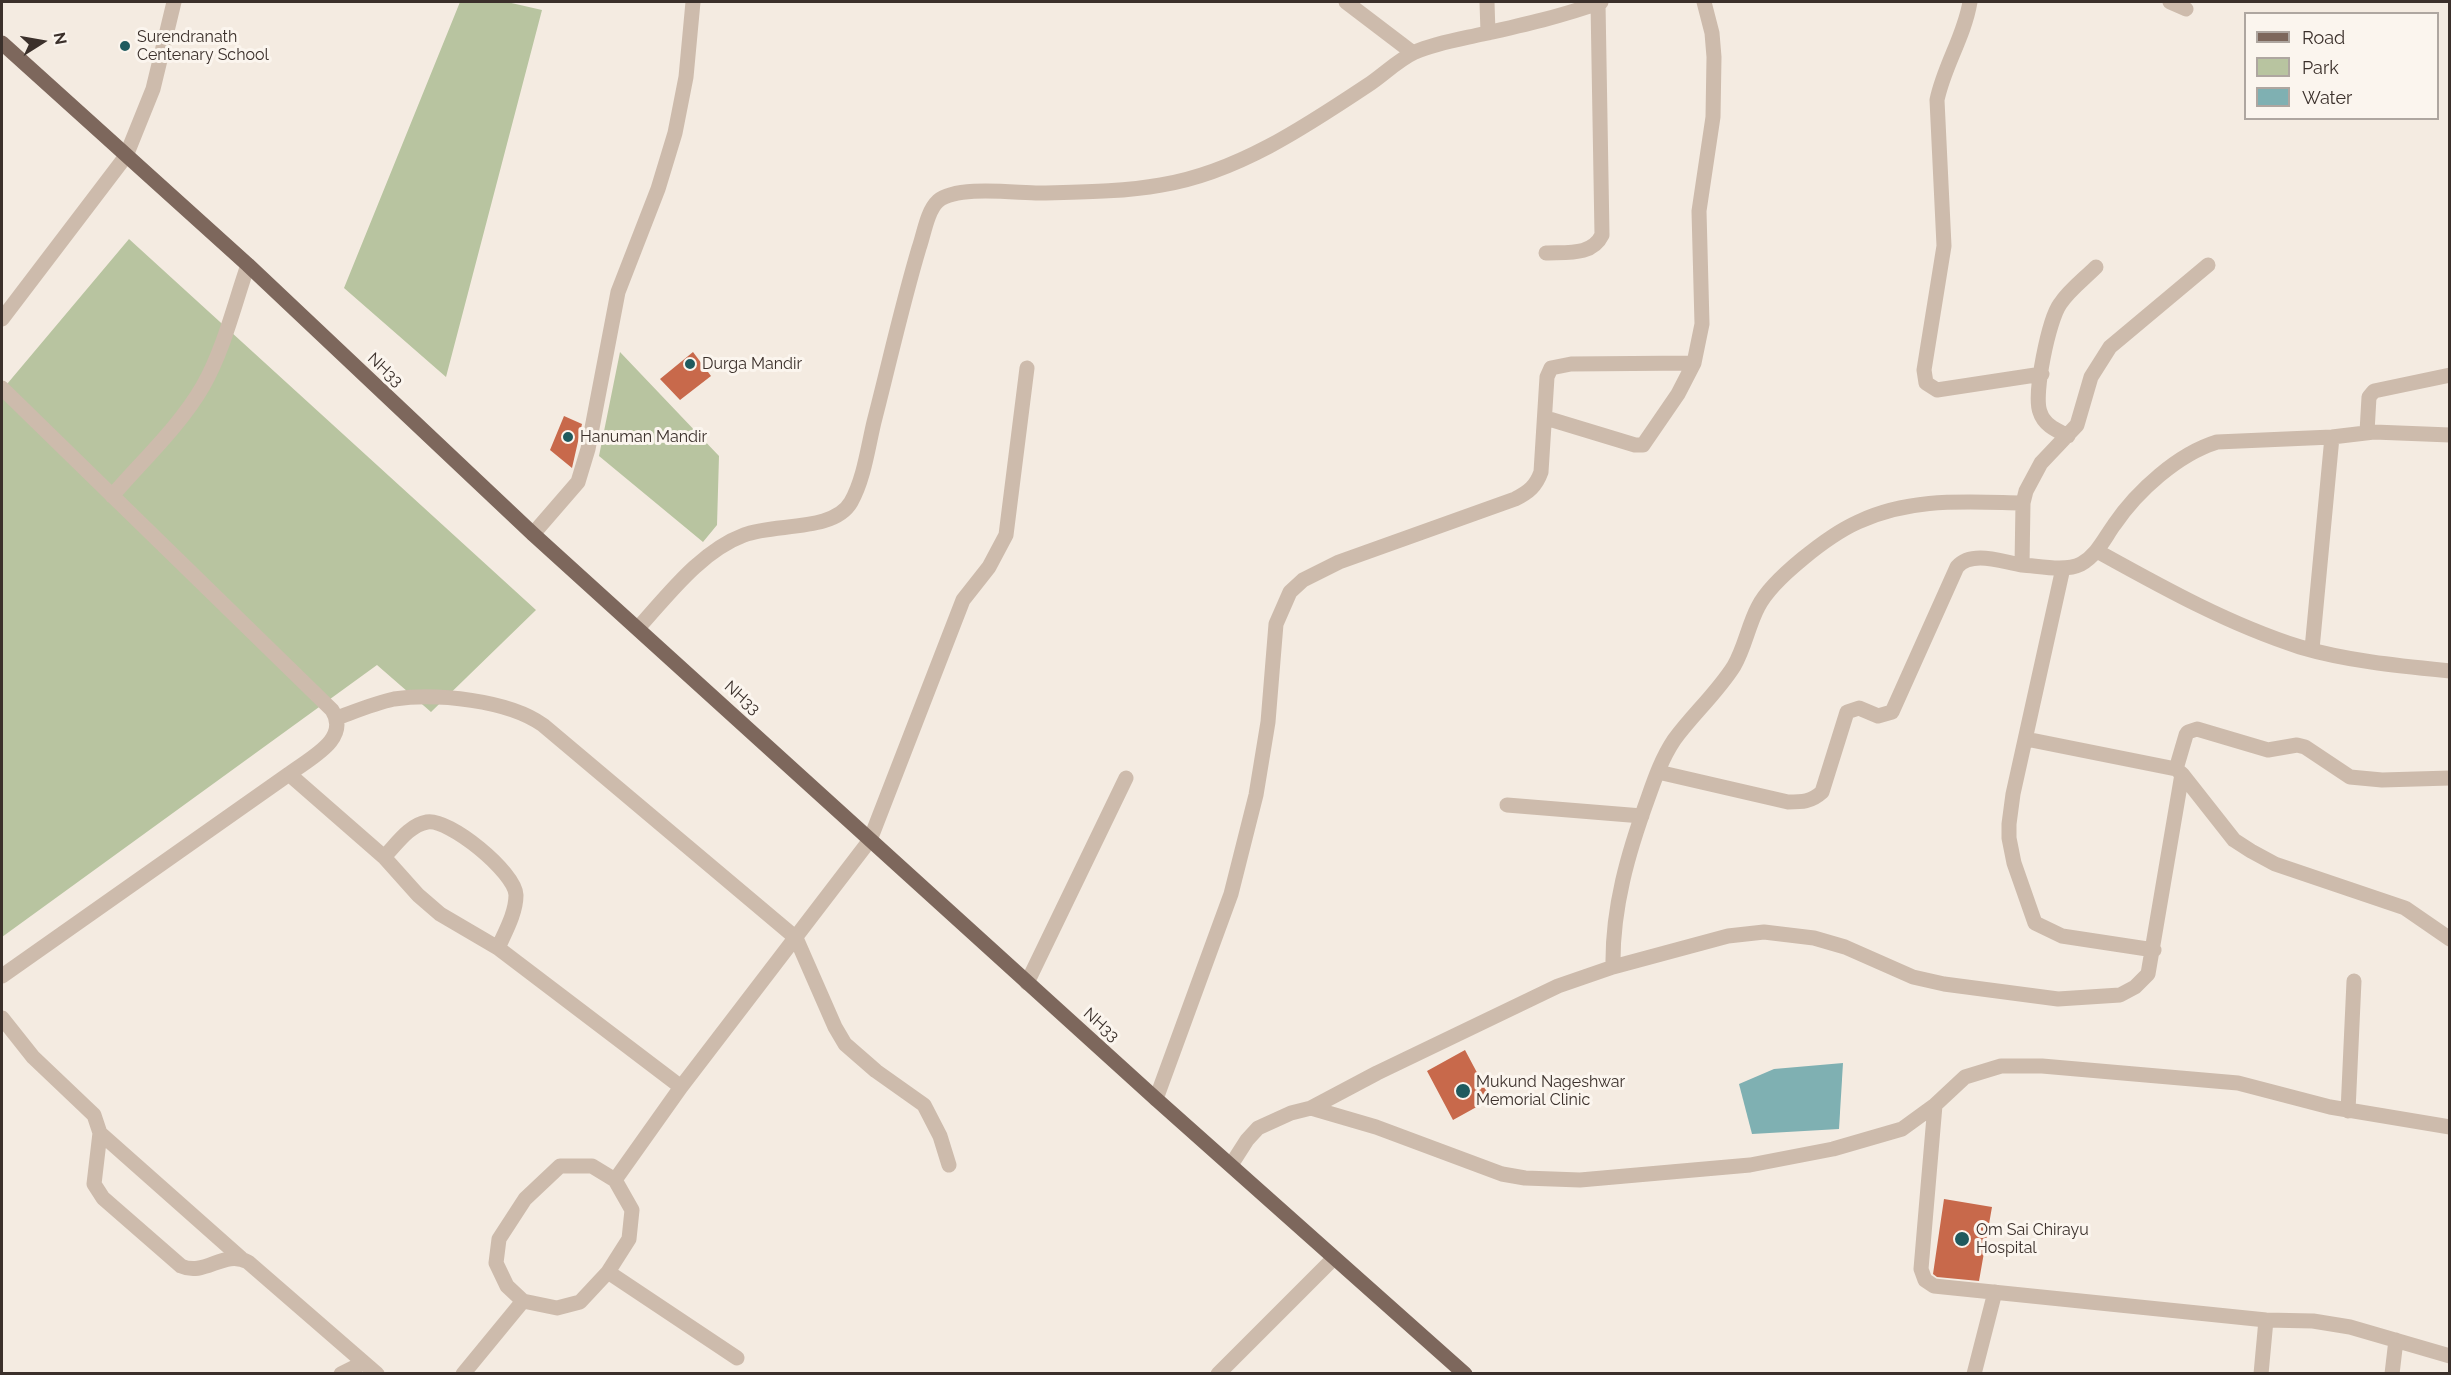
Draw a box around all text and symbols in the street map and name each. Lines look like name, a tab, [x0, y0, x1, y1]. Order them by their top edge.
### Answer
north arrow	[12, 12, 72, 72]
legend	[2244, 12, 2439, 120]
place label: Surendranath Centenary School	[137, 27, 269, 65]
text: Road	[2302, 27, 2345, 48]
text: N	[50, 31, 71, 46]
marker: Surendranath Centenary School	[118, 39, 132, 53]
text: Park	[2302, 57, 2339, 78]
text: Water	[2302, 87, 2352, 108]
street label: NH33	[363, 349, 407, 391]
place label: Durga Mandir	[702, 354, 802, 374]
marker: Durga Mandir	[683, 357, 697, 371]
place label: Hanuman Mandir	[580, 427, 707, 447]
marker: Hanuman Mandir	[561, 430, 575, 444]
street label: NH33	[720, 677, 764, 719]
street label: NH33	[1079, 1004, 1123, 1046]
place label: Mukund Nageshwar Memorial Clinic	[1476, 1072, 1625, 1110]
marker: Mukund Nageshwar Memorial Clinic	[1454, 1082, 1472, 1100]
place label: Om Sai Chirayu Hospital	[1976, 1220, 2089, 1258]
marker: Om Sai Chirayu Hospital	[1953, 1230, 1971, 1248]

